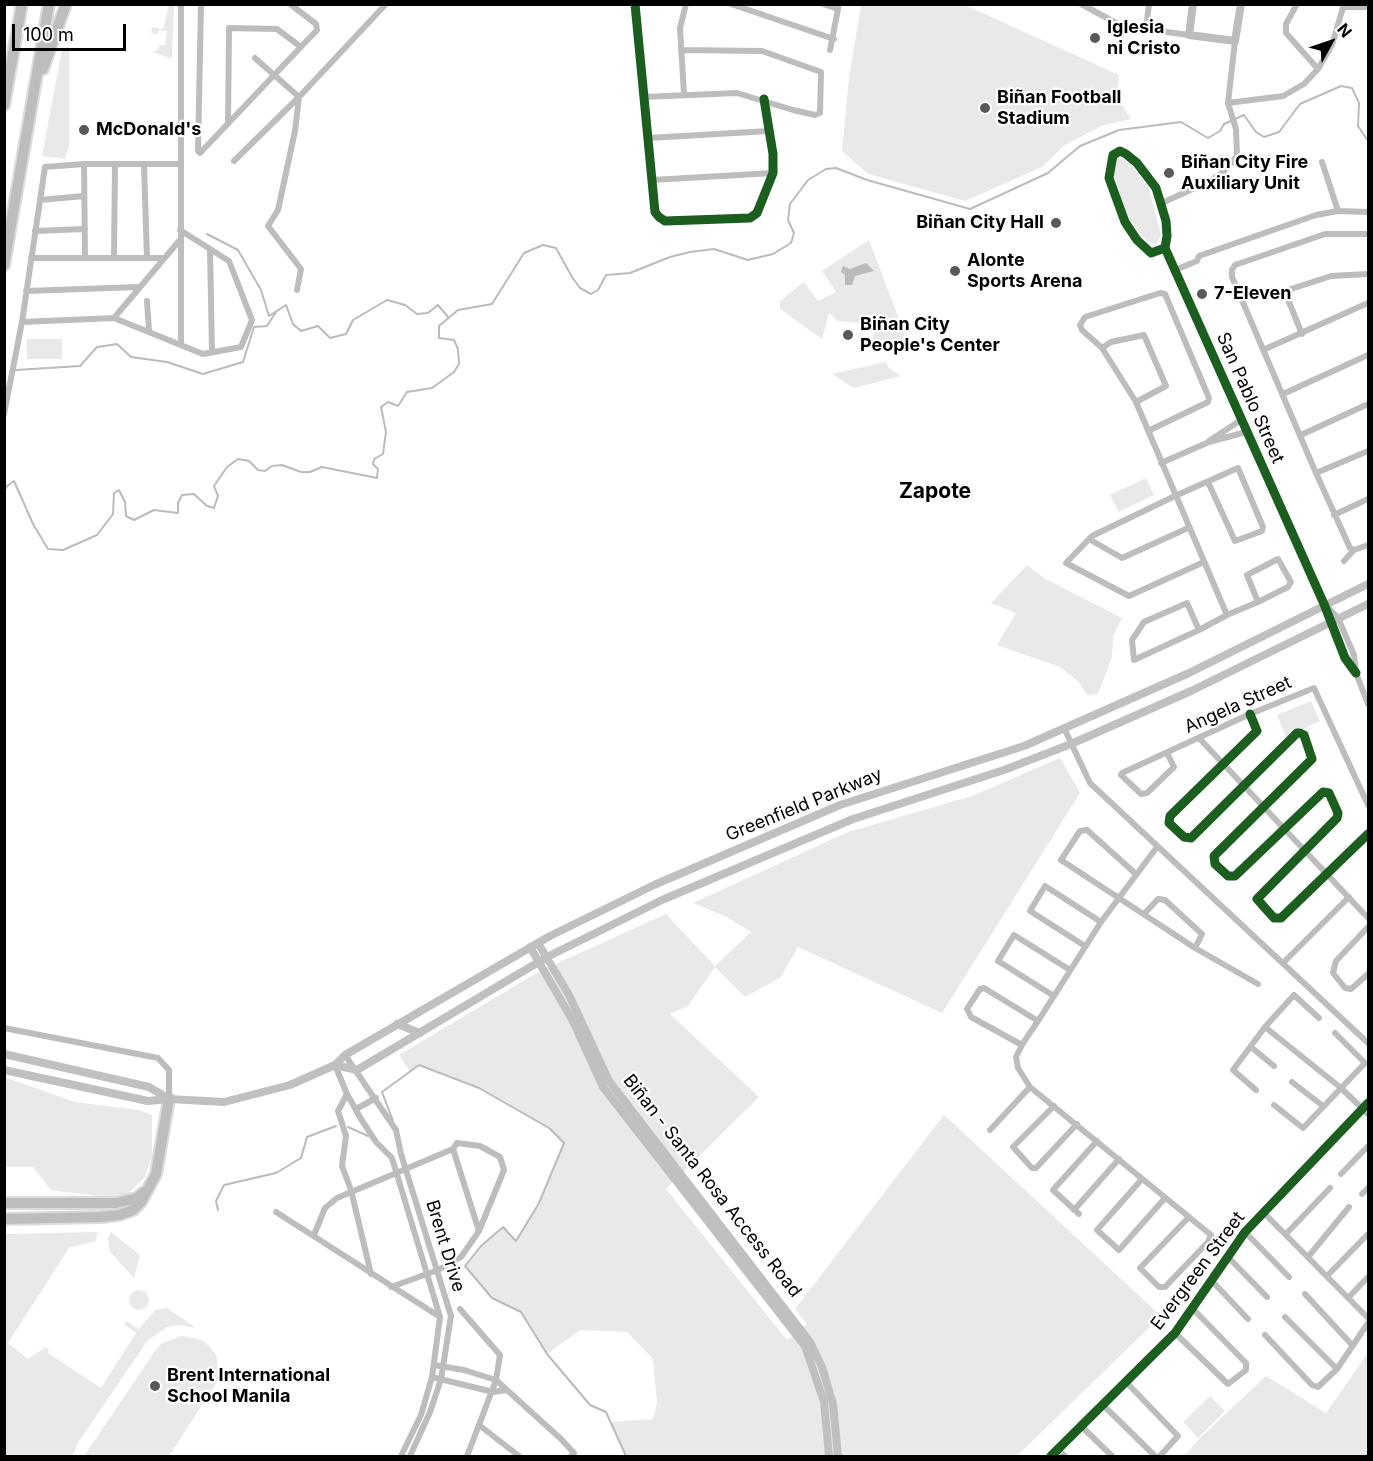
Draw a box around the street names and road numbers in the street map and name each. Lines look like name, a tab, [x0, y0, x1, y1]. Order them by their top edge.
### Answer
street label: San Pablo Street	[1211, 329, 1289, 467]
street label: Angela Street	[1181, 672, 1295, 738]
street label: Greenfield Parkway	[723, 764, 885, 846]
street label: Biñan - Santa Rosa Access Road	[618, 1070, 806, 1302]
street label: Brent Drive	[421, 1197, 469, 1295]
street label: Evergreen Street	[1146, 1208, 1250, 1334]

